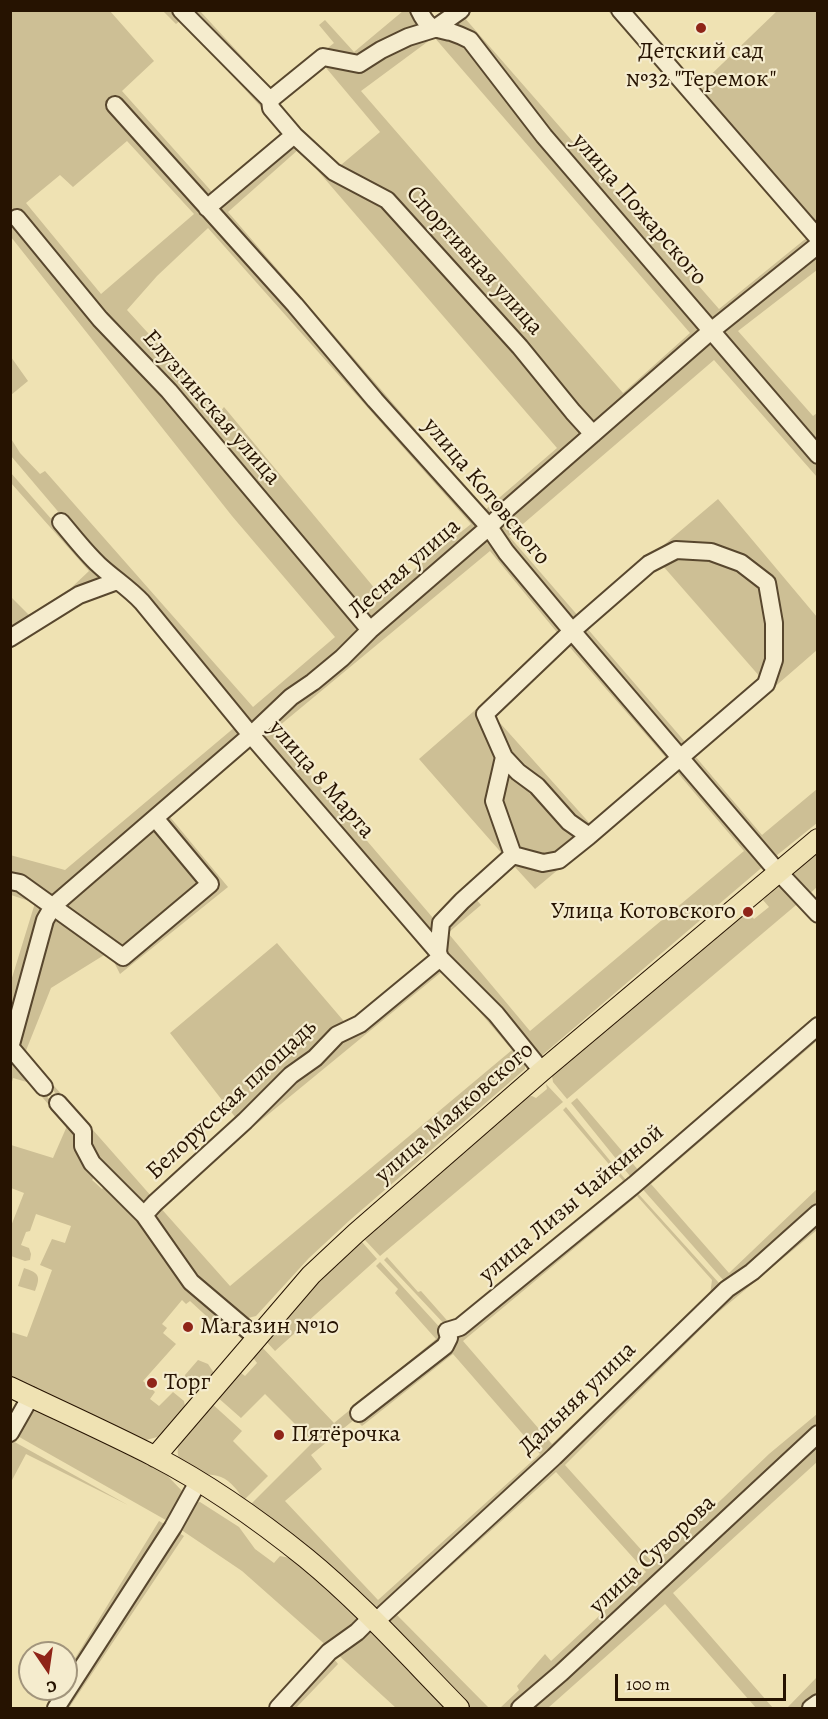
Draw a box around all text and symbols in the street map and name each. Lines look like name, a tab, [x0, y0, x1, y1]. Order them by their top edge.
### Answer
marker: Детский сад №32 "Теремок"	[694, 21, 708, 35]
place label: Детский сад №32 "Теремок"	[625, 38, 777, 94]
street label: улица Пожарского	[565, 128, 713, 292]
street label: Спортивная улица	[399, 180, 549, 342]
street label: Елузгинская улица	[136, 324, 286, 492]
street label: улица Котовского	[416, 412, 556, 572]
street label: Лесная улица	[343, 512, 467, 626]
street label: улица 8 Марта	[262, 715, 380, 845]
place label: Улица Котовского	[551, 898, 736, 926]
marker: Улица Котовского	[741, 905, 755, 919]
street label: Белорусская площадь	[141, 1014, 323, 1186]
street label: улица Маяковского	[370, 1036, 540, 1190]
street label: улица Лизы Чайкиной	[474, 1118, 670, 1290]
place label: Магазин №10	[200, 1313, 339, 1341]
marker: Магазин №10	[181, 1320, 195, 1334]
street label: Дальняя улица	[513, 1336, 643, 1462]
place label: Торг	[164, 1369, 210, 1397]
marker: Торг	[145, 1376, 159, 1390]
place label: Пятёрочка	[291, 1421, 401, 1449]
marker: Пятёрочка	[272, 1428, 286, 1442]
street label: улица Суворова	[584, 1489, 722, 1621]
north arrow	[18, 1641, 78, 1701]
scale bar	[618, 1662, 789, 1700]
text: 100 m	[626, 1672, 670, 1696]
text: С	[44, 1675, 59, 1698]

